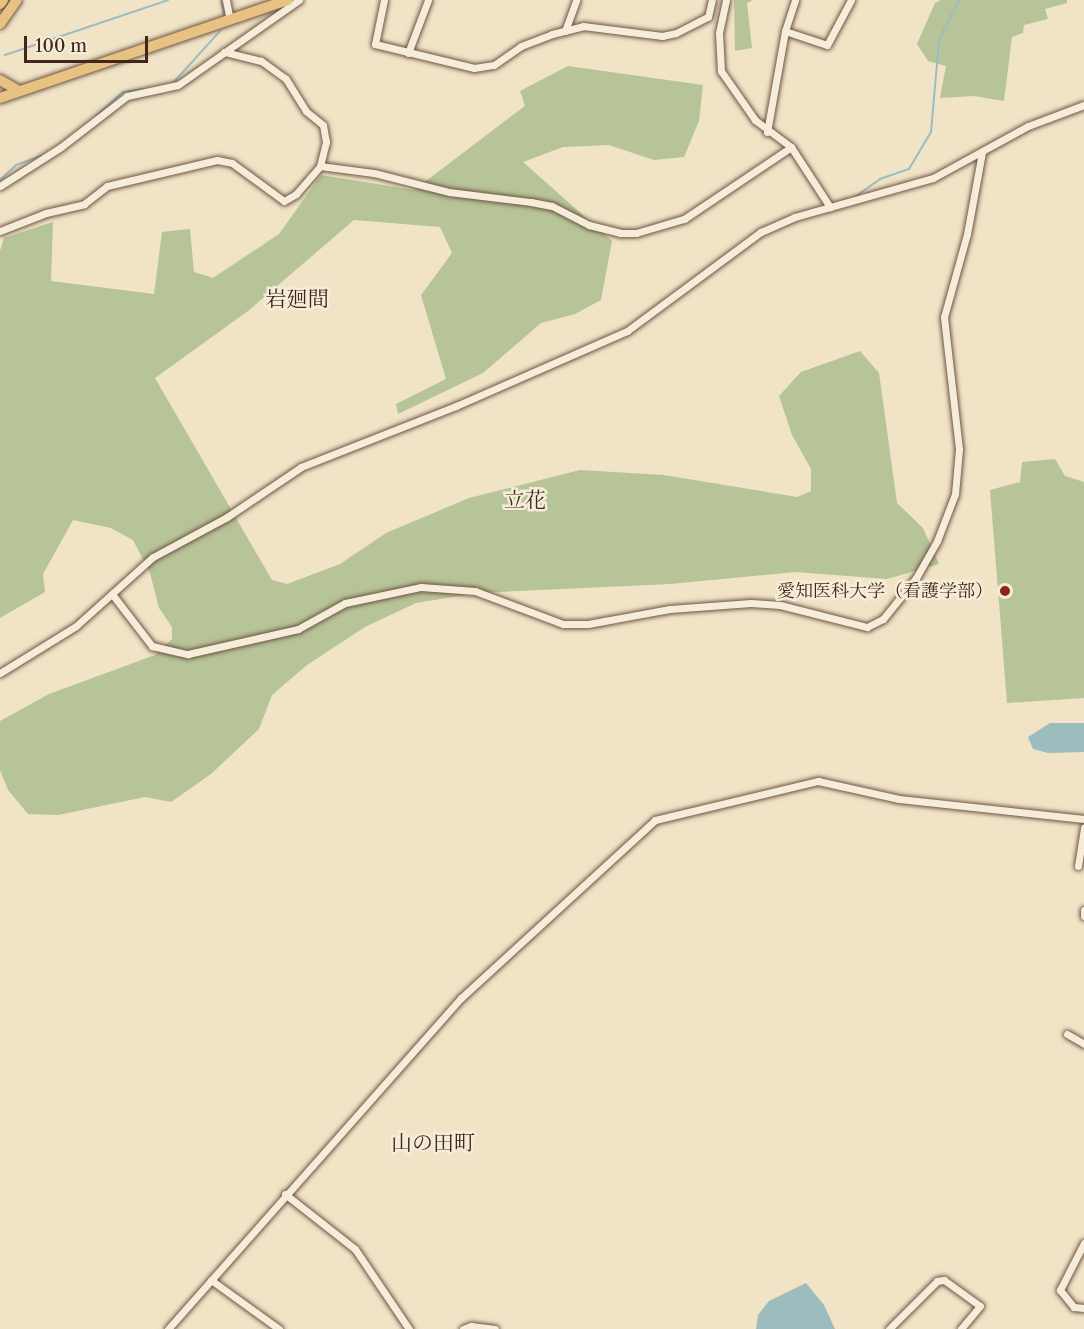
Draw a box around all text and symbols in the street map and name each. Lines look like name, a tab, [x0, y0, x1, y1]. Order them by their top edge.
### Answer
scale bar	[27, 24, 152, 62]
text: 100 m	[35, 35, 87, 57]
district label: 岩廻間	[266, 286, 328, 312]
district label: 立花	[504, 487, 546, 513]
place label: 愛知医科大学（看護学部）	[777, 580, 993, 602]
marker: 愛知医科大学（看護学部）	[998, 584, 1012, 598]
district label: 山の田町	[391, 1130, 475, 1156]

